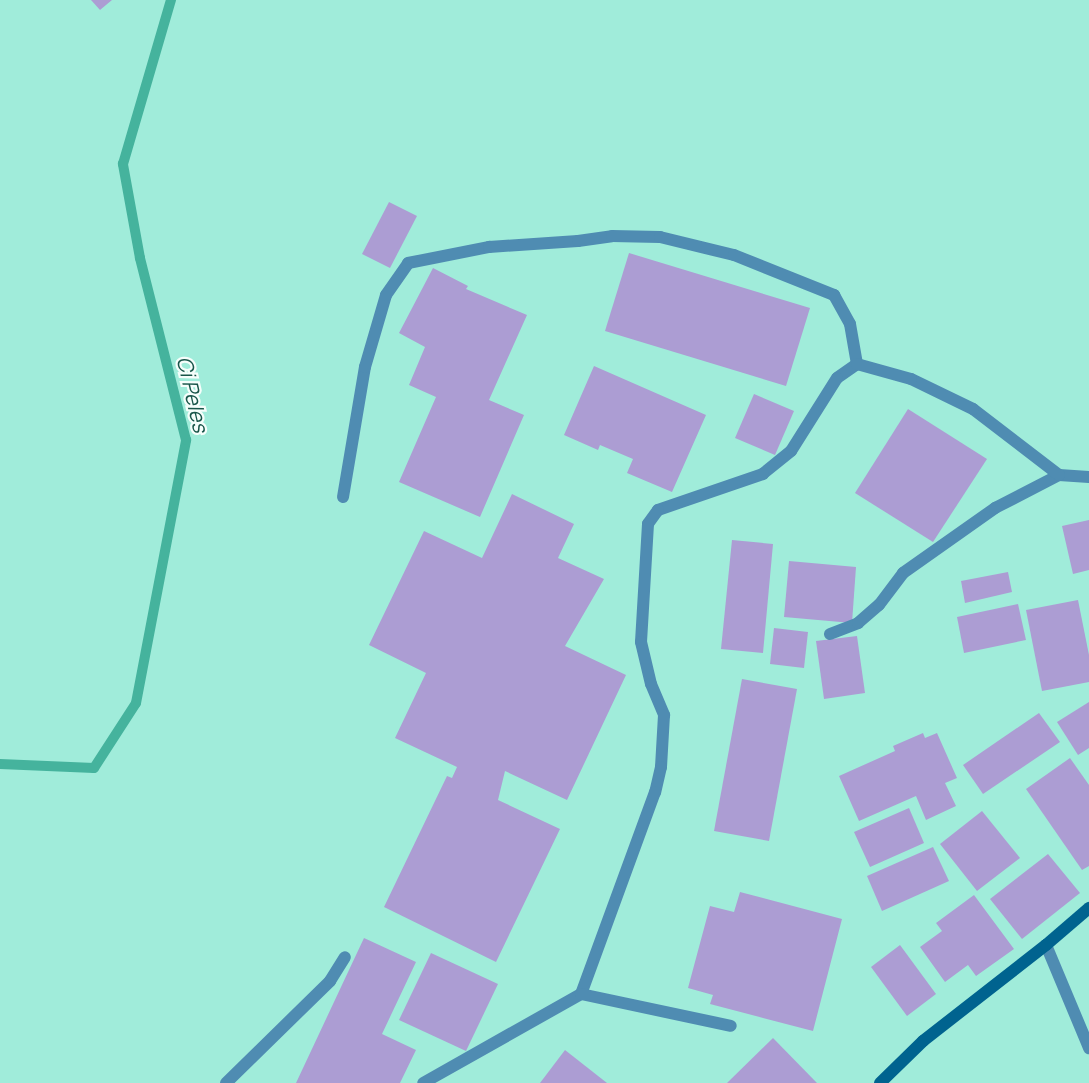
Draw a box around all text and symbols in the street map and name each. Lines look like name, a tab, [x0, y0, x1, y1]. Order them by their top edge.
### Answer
water label: Ci Peles	[172, 354, 214, 434]

